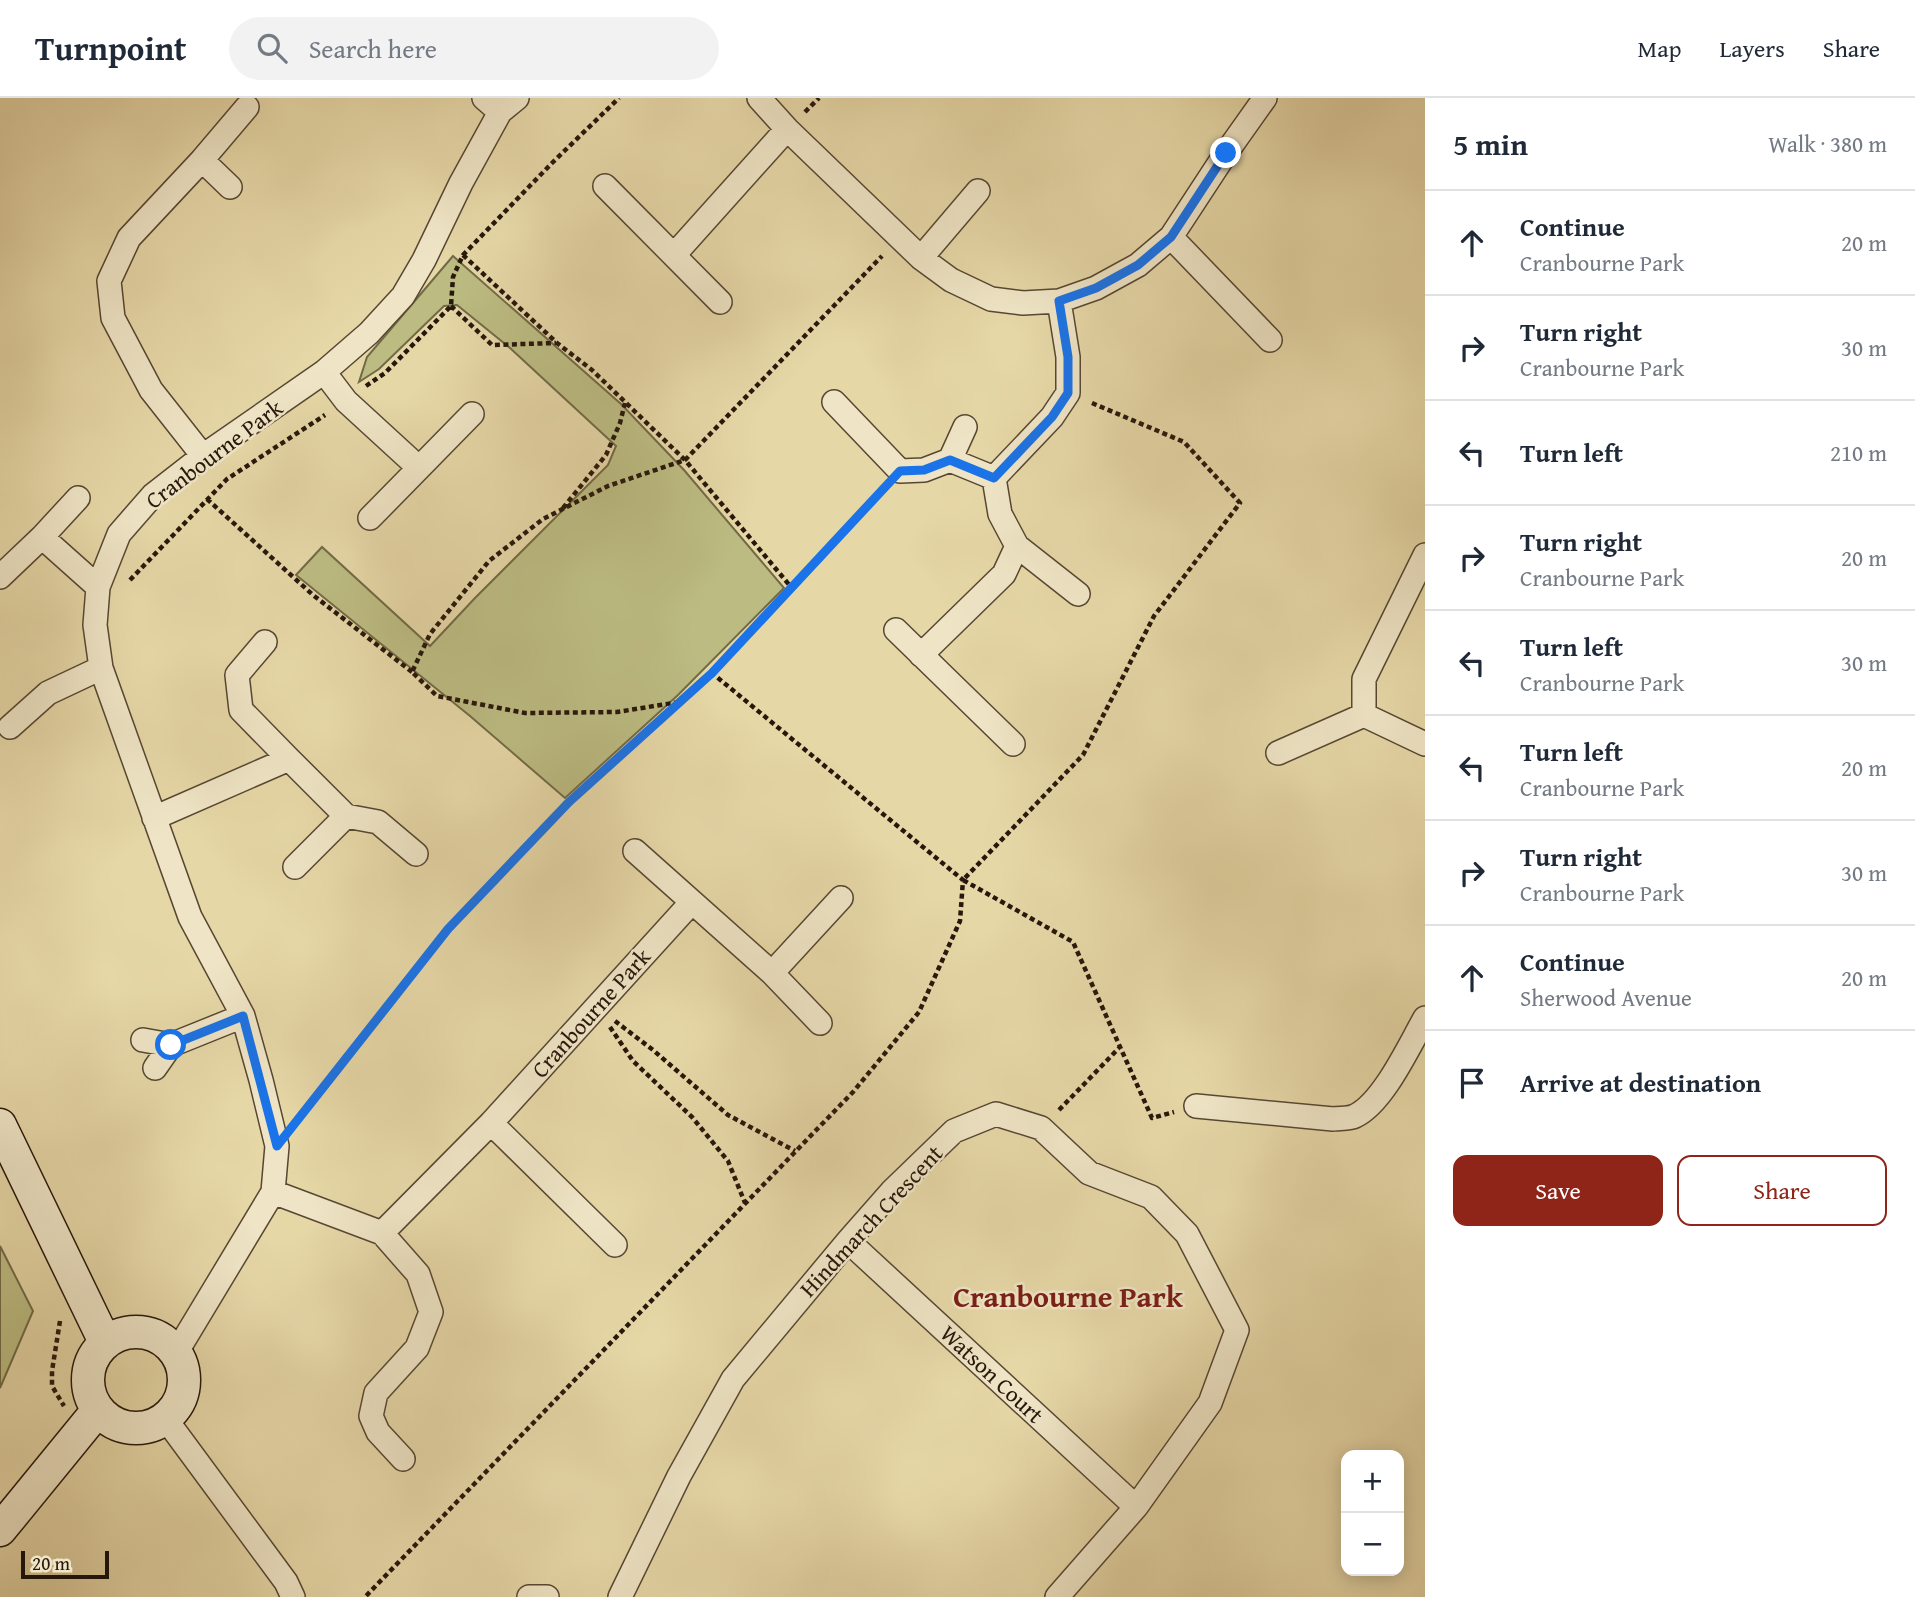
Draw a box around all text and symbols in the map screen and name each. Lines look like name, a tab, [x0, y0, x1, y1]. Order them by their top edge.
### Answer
search box	[229, 17, 719, 80]
text: Turnpoint	[35, 24, 187, 72]
icon: search	[253, 29, 291, 67]
text: Search here	[309, 29, 437, 68]
text: Map	[1638, 31, 1681, 66]
text: Layers	[1719, 31, 1785, 66]
text: Share	[1823, 31, 1880, 66]
text: 5 min	[1453, 122, 1528, 166]
text: Walk · 380 m	[1768, 127, 1887, 160]
route end	[1210, 137, 1241, 168]
text: Continue	[1520, 207, 1625, 246]
icon: ahead	[1453, 224, 1491, 262]
text: 20 m	[1841, 226, 1887, 259]
text: Cranbourne Park	[1520, 246, 1684, 279]
text: Turn right	[1520, 312, 1642, 351]
icon: right	[1453, 329, 1491, 367]
text: 30 m	[1841, 331, 1887, 364]
text: Cranbourne Park	[1520, 351, 1684, 384]
street label: Cranbourne Park	[138, 391, 289, 516]
text: Turn left	[1520, 433, 1623, 472]
icon: left	[1453, 434, 1491, 472]
text: 210 m	[1830, 436, 1887, 469]
text: Turn right	[1520, 522, 1642, 561]
icon: right	[1453, 539, 1491, 577]
text: 20 m	[1841, 541, 1887, 574]
text: Cranbourne Park	[1520, 561, 1684, 594]
text: Turn left	[1520, 627, 1623, 666]
icon: left	[1453, 644, 1491, 682]
text: 30 m	[1841, 646, 1887, 679]
text: Cranbourne Park	[1520, 666, 1684, 699]
text: Turn left	[1520, 732, 1623, 771]
icon: left	[1453, 749, 1491, 787]
text: 20 m	[1841, 751, 1887, 784]
text: Cranbourne Park	[1520, 771, 1684, 804]
text: Turn right	[1520, 837, 1642, 876]
icon: right	[1453, 854, 1491, 892]
text: 30 m	[1841, 856, 1887, 889]
text: Cranbourne Park	[1520, 876, 1684, 909]
street label: Cranbourne Park	[523, 940, 658, 1085]
text: Continue	[1520, 942, 1625, 981]
icon: ahead	[1453, 959, 1491, 997]
text: 20 m	[1841, 961, 1887, 994]
text: Sherwood Avenue	[1520, 981, 1692, 1014]
route start	[155, 1029, 186, 1060]
text: Arrive at destination	[1520, 1063, 1761, 1102]
icon: arrive	[1453, 1064, 1491, 1102]
street label: Hindmarch Crescent	[791, 1137, 950, 1304]
button: Save	[1453, 1155, 1663, 1226]
button: Share	[1677, 1155, 1887, 1226]
district label: Cranbourne Park	[953, 1274, 1184, 1318]
street label: Watson Court	[933, 1317, 1051, 1430]
map controls	[1341, 1450, 1404, 1576]
button: +	[1341, 1450, 1404, 1513]
button: −	[1341, 1513, 1404, 1576]
scale bar	[21, 1548, 108, 1580]
text: 20 m	[32, 1549, 70, 1577]

